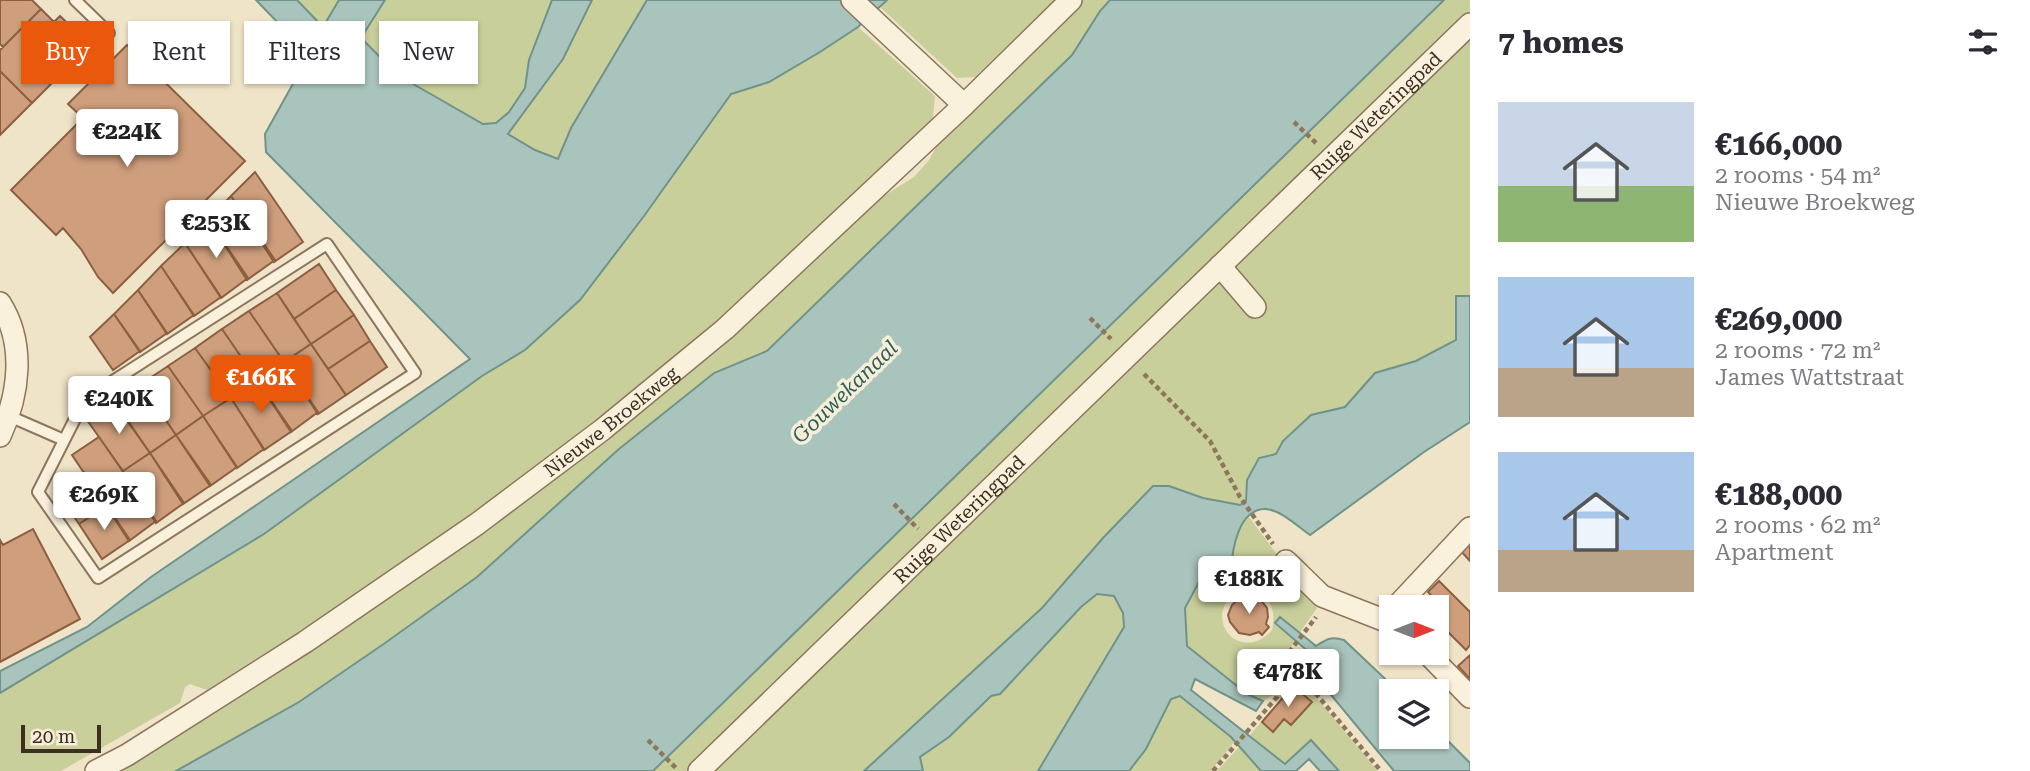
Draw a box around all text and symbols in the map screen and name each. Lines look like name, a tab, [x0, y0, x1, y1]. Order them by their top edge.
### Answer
chip: Buy	[21, 21, 114, 84]
chip: Rent	[128, 21, 230, 84]
chip: Filters	[244, 21, 365, 84]
chip: New	[379, 21, 478, 84]
icon: filters	[1964, 23, 2002, 61]
text: 7 homes	[1498, 25, 1624, 60]
street label: Ruige Weteringpad	[1305, 47, 1446, 185]
pin: €224K	[78, 110, 176, 169]
text: €224K	[92, 118, 162, 145]
text: €166,000	[1715, 127, 1842, 162]
icon: home	[1554, 130, 1638, 214]
text: 2 rooms · 54 m²	[1715, 162, 1881, 189]
text: Nieuwe Broekweg	[1715, 189, 1914, 216]
pin: €253K	[167, 201, 265, 260]
text: €253K	[181, 209, 251, 236]
text: €269,000	[1715, 302, 1842, 337]
icon: home	[1554, 305, 1638, 389]
water label: Gouwekanaal	[788, 336, 902, 448]
text: 2 rooms · 72 m²	[1715, 337, 1881, 364]
pin: €166K	[212, 356, 310, 415]
street label: Nieuwe Broekweg	[539, 361, 683, 482]
text: €166K	[226, 364, 296, 391]
text: James Wattstraat	[1715, 364, 1904, 391]
pin: €240K	[70, 376, 168, 436]
text: €240K	[84, 385, 154, 412]
street label: Ruige Weteringpad	[889, 451, 1030, 588]
pin: €269K	[55, 472, 153, 532]
text: €188,000	[1715, 477, 1842, 512]
icon: home	[1554, 480, 1638, 564]
text: €269K	[69, 481, 139, 508]
text: 2 rooms · 62 m²	[1715, 512, 1881, 539]
text: Apartment	[1715, 539, 1834, 566]
pin: €188K	[1200, 556, 1298, 616]
text: €188K	[1214, 565, 1284, 592]
north arrow	[1379, 595, 1449, 665]
map controls	[1379, 595, 1449, 749]
pin: €478K	[1239, 650, 1337, 709]
text: €478K	[1253, 658, 1323, 685]
button: layers	[1379, 679, 1449, 749]
scale bar	[21, 722, 102, 754]
text: 20 m	[32, 725, 75, 748]

